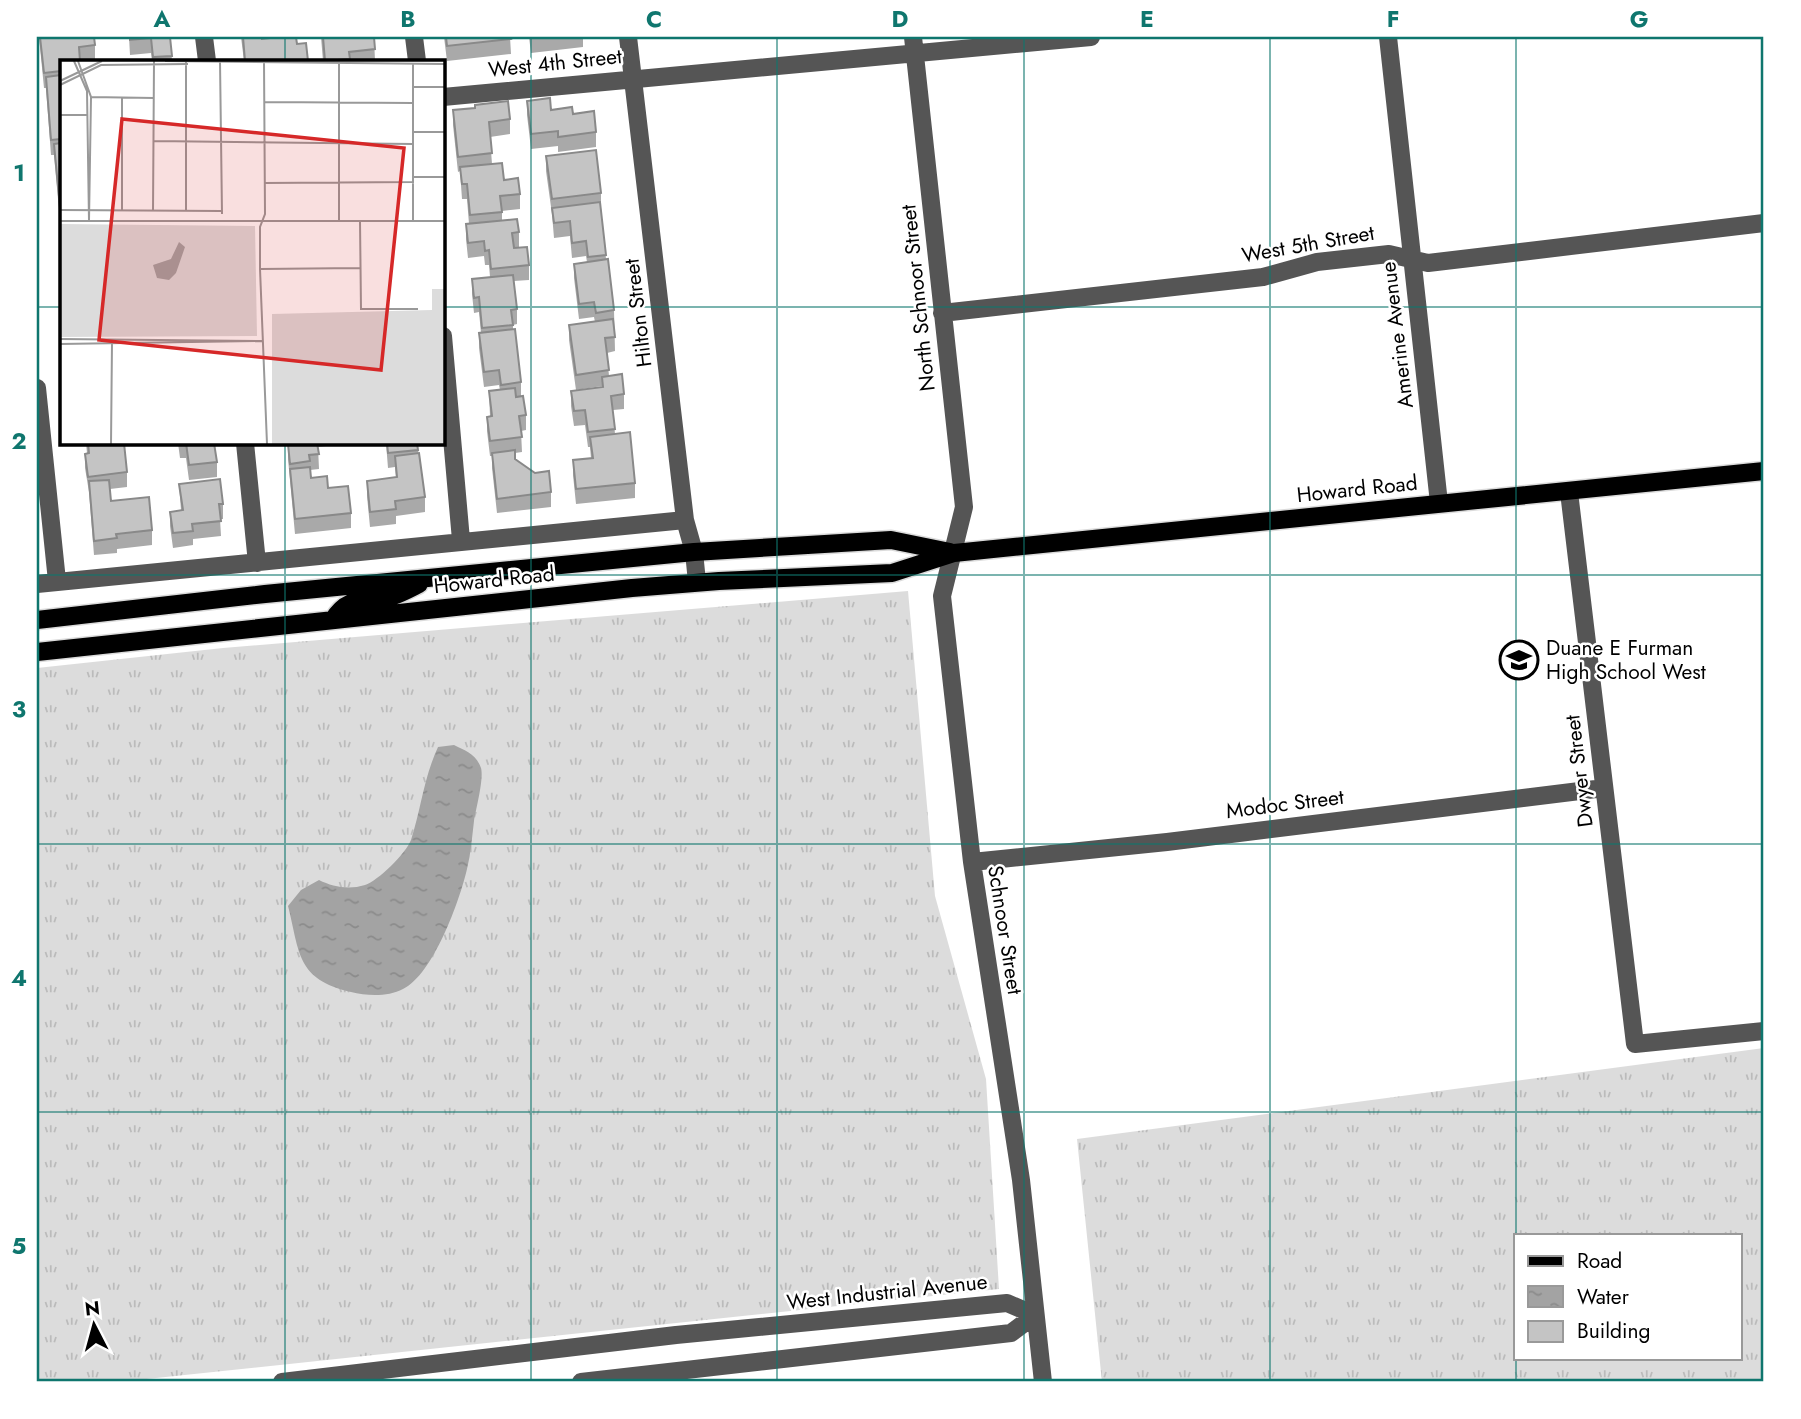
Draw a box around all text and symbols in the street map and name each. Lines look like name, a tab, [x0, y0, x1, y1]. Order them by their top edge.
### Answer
text: A	[153, 2, 171, 36]
text: B	[400, 2, 416, 36]
text: C	[646, 2, 662, 36]
text: D	[892, 2, 909, 36]
text: E	[1140, 2, 1154, 36]
text: F	[1387, 2, 1399, 36]
text: G	[1630, 2, 1648, 36]
street label: West 4th Street	[487, 41, 623, 85]
inset map	[60, 60, 444, 444]
text: 1	[13, 156, 25, 190]
street label: North Schnoor Street	[893, 203, 943, 393]
street label: West 5th Street	[1239, 218, 1377, 270]
street label: Hilton Street	[616, 257, 660, 369]
street label: Amerine Avenue	[1373, 260, 1421, 410]
text: 2	[11, 424, 27, 458]
street label: Howard Road	[1295, 468, 1419, 510]
street label: Howard Road	[432, 559, 556, 601]
place label: Duane E Furman High School West	[1546, 633, 1706, 687]
school or university icon: Duane E Furman High School West	[1498, 639, 1540, 681]
text: 3	[12, 692, 26, 726]
street label: Dwyer Street	[1557, 713, 1601, 829]
street label: Modoc Street	[1224, 782, 1346, 826]
street label: Schnoor Street	[980, 863, 1030, 997]
text: 4	[11, 961, 27, 995]
text: 5	[12, 1229, 26, 1263]
legend	[1514, 1234, 1742, 1360]
text: Road	[1577, 1246, 1622, 1276]
street label: West Industrial Avenue	[785, 1267, 989, 1317]
text: Water	[1577, 1282, 1630, 1312]
north arrow	[60, 1290, 130, 1360]
text: N	[83, 1294, 101, 1323]
text: Building	[1577, 1316, 1650, 1346]

